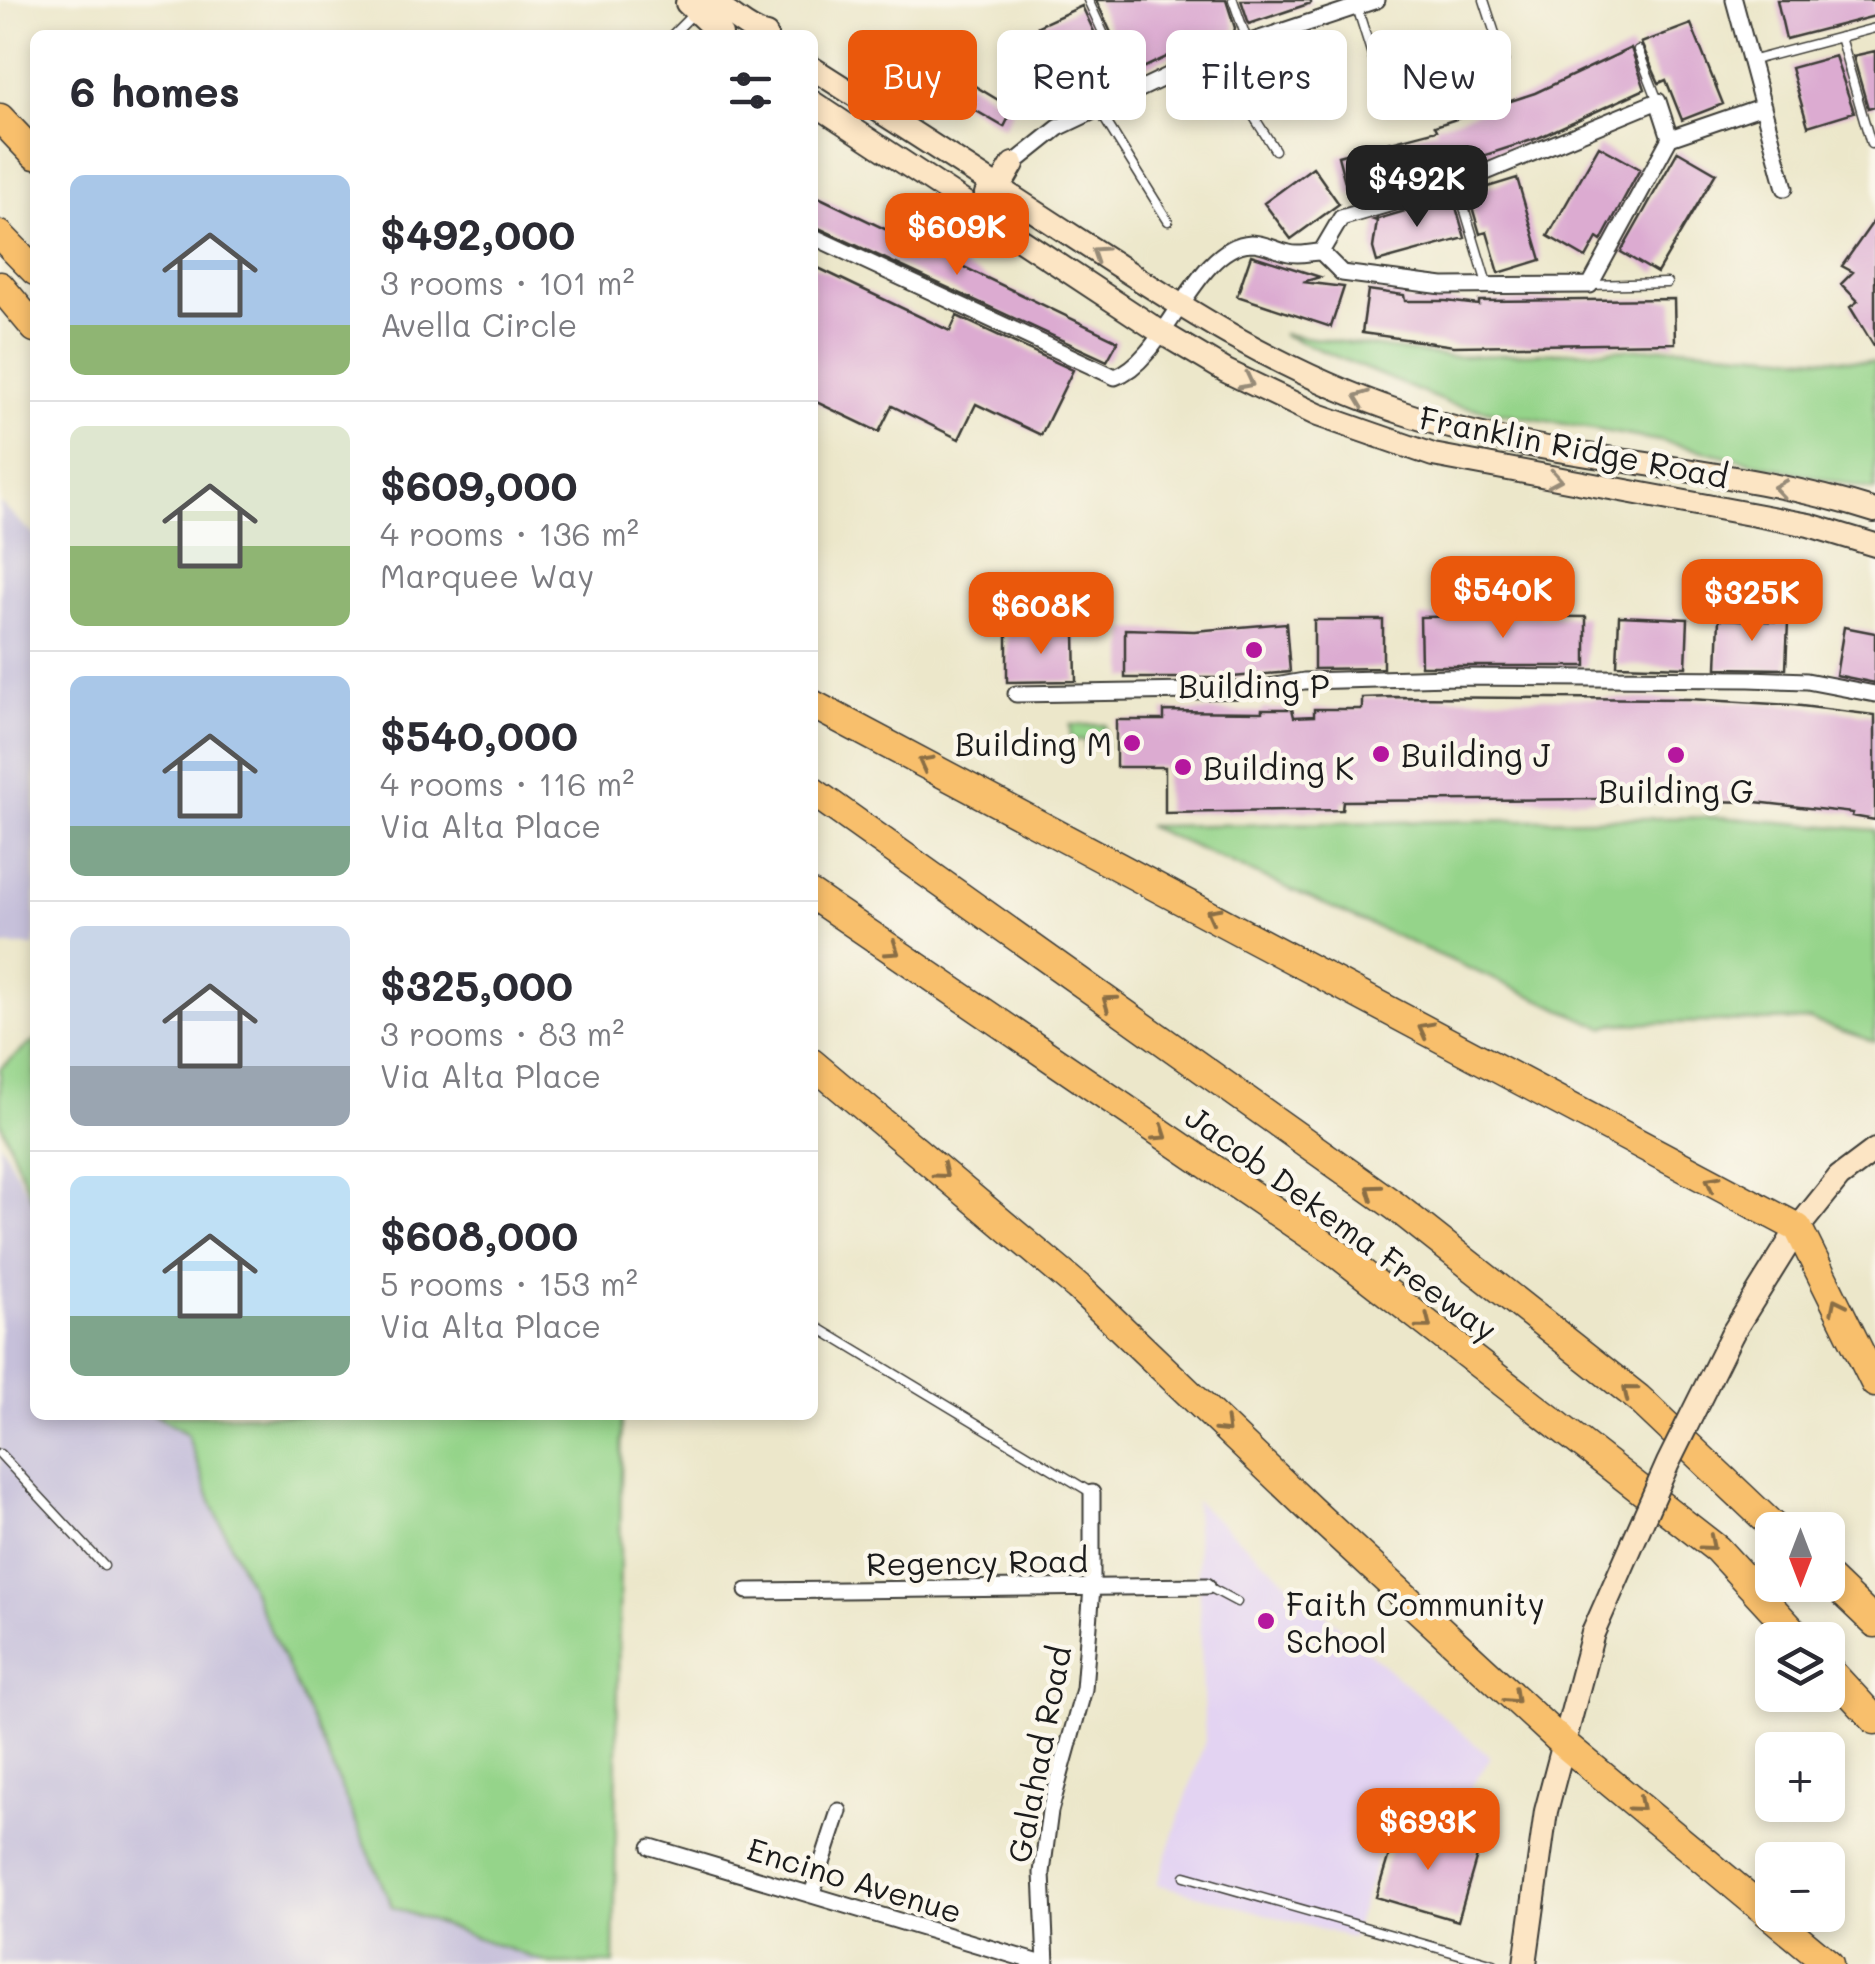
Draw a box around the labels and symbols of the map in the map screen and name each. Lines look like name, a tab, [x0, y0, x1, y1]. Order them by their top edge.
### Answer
pin: $492K	[1347, 145, 1487, 230]
pin: $609K	[887, 193, 1027, 278]
one-way arrow	[1091, 246, 1109, 265]
one-way arrow	[1236, 369, 1254, 389]
one-way arrow	[1353, 389, 1370, 410]
street label: Franklin Ridge Road	[1416, 395, 1732, 497]
one-way arrow	[1547, 468, 1563, 489]
one-way arrow	[1772, 478, 1789, 499]
pin: $540K	[1433, 556, 1573, 641]
pin: $325K	[1682, 559, 1822, 644]
pin: $608K	[971, 572, 1111, 657]
marker: Building P	[1243, 639, 1265, 661]
place label: Building P	[1178, 664, 1330, 706]
place label: Building M	[955, 722, 1112, 764]
marker: Building M	[1121, 732, 1143, 754]
place label: Building J	[1401, 733, 1551, 775]
marker: Building J	[1370, 743, 1392, 765]
marker: Building G	[1665, 744, 1687, 766]
place label: Building K	[1203, 746, 1354, 788]
one-way arrow	[918, 756, 936, 775]
marker: Building K	[1172, 756, 1194, 778]
place label: Building G	[1598, 769, 1754, 811]
one-way arrow	[1205, 907, 1223, 927]
one-way arrow	[882, 938, 900, 956]
one-way arrow	[1102, 996, 1120, 1014]
one-way arrow	[1418, 1021, 1436, 1041]
street label: Jacob Dekema Freeway	[1177, 1095, 1506, 1350]
one-way arrow	[1151, 1121, 1169, 1140]
one-way arrow	[931, 1160, 949, 1178]
one-way arrow	[1704, 1175, 1723, 1194]
one-way arrow	[1366, 1185, 1385, 1203]
one-way arrow	[1829, 1298, 1849, 1316]
one-way arrow	[1414, 1311, 1432, 1328]
one-way arrow	[1623, 1385, 1641, 1403]
one-way arrow	[1213, 1415, 1231, 1433]
north arrow	[1755, 1512, 1845, 1602]
one-way arrow	[1698, 1532, 1716, 1550]
street label: Regency Road	[866, 1538, 1088, 1585]
place label: Faith Community School	[1286, 1582, 1545, 1661]
marker: Faith Community School	[1255, 1610, 1277, 1632]
street label: Galahad Road	[996, 1642, 1080, 1866]
one-way arrow	[1501, 1685, 1520, 1703]
pin: $693K	[1358, 1788, 1498, 1873]
one-way arrow	[1626, 1793, 1644, 1811]
street label: Encino Avenue	[743, 1826, 967, 1932]

